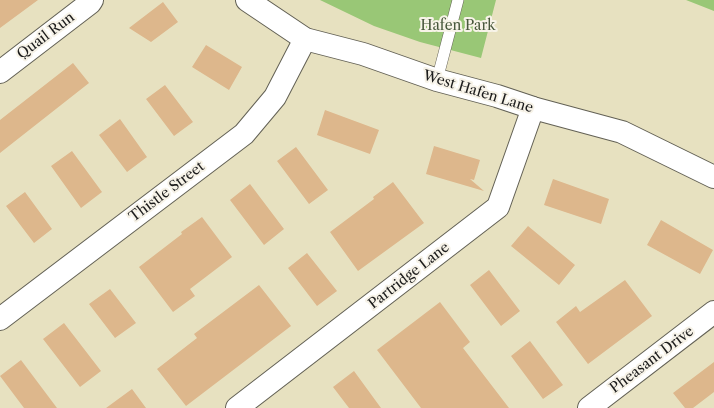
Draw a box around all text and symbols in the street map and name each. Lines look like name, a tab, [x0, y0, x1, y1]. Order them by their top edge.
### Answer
street label: Quail Run	[14, 9, 78, 63]
park label: Hafen Park	[421, 18, 495, 34]
street label: West Hafen Lane	[421, 67, 535, 117]
street label: Thistle Street	[126, 158, 208, 226]
street label: Partridge Lane	[365, 239, 453, 313]
street label: Pheasant Drive	[607, 323, 697, 397]

